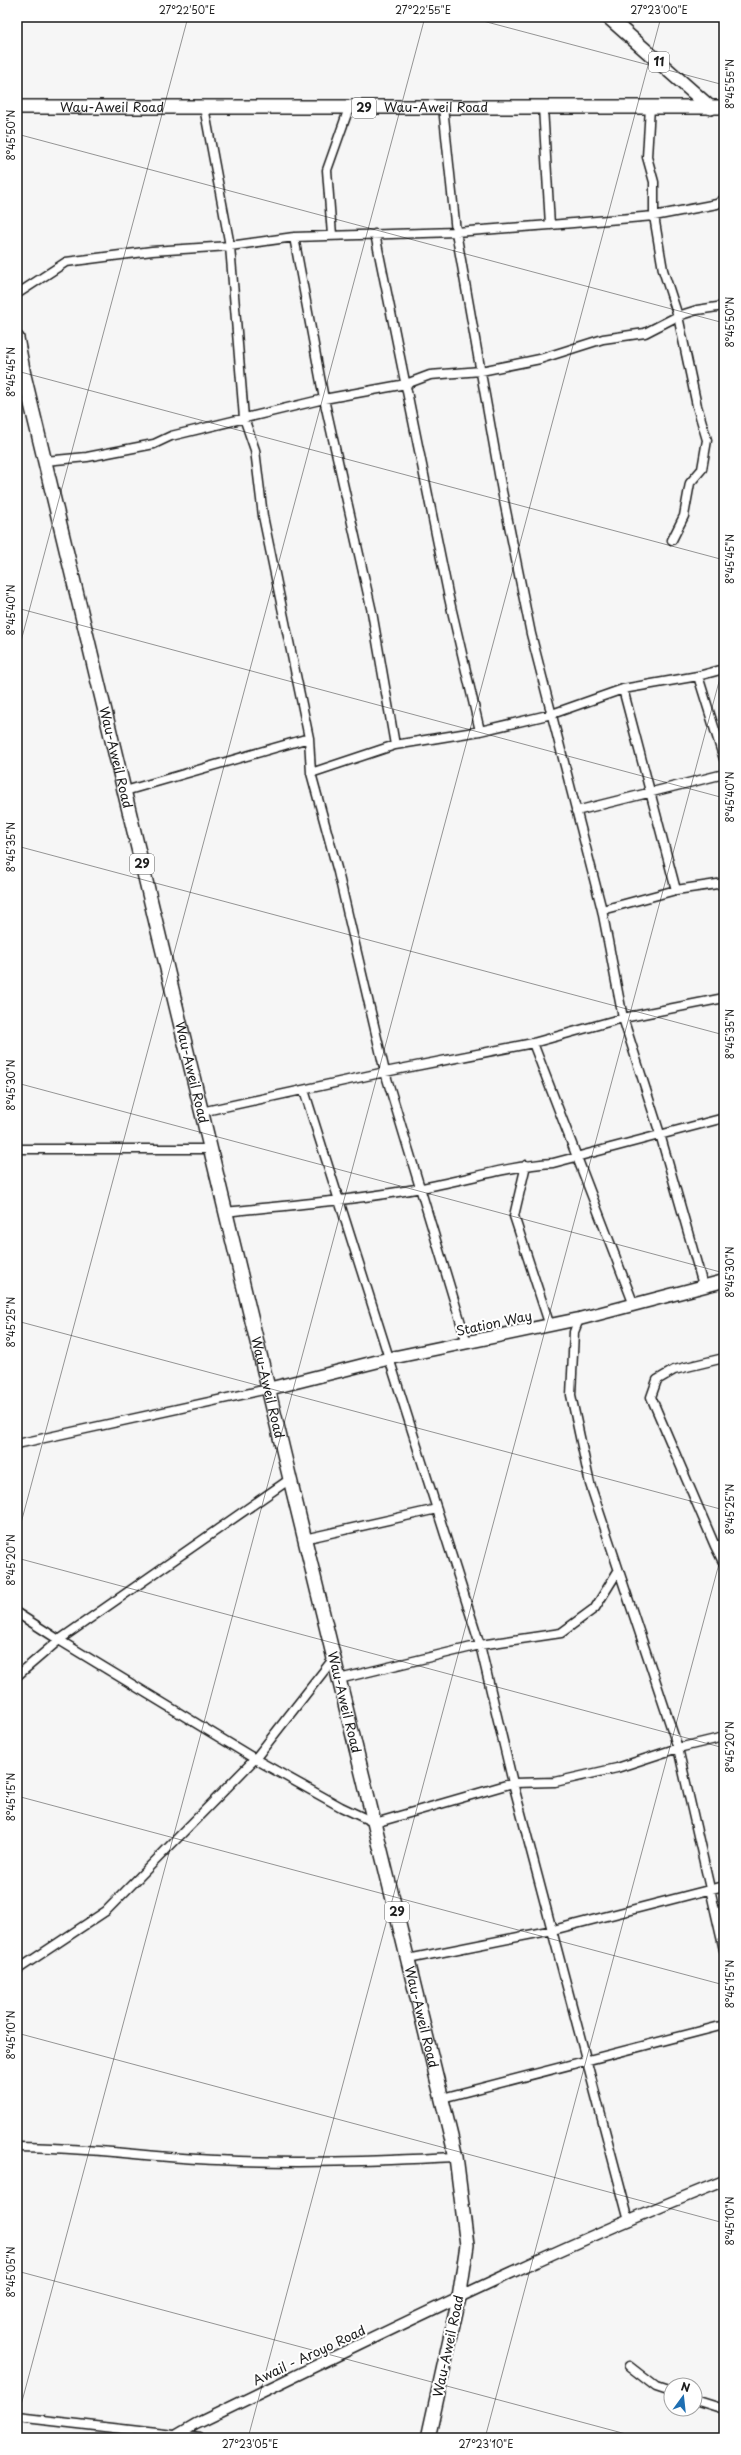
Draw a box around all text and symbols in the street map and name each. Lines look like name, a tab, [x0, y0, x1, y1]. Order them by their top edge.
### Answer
text: 27°22'50"E	[159, 2, 215, 17]
text: 27°22'55"E	[395, 2, 451, 17]
text: 27°23'00"E	[630, 2, 688, 17]
road number: 11	[649, 52, 669, 72]
text: 8°45'55"N	[722, 59, 737, 109]
street label: Wau-Aweil Road	[60, 97, 164, 116]
street label: Wau-Aweil Road	[384, 97, 488, 116]
road number: 29	[352, 98, 376, 118]
text: 8°45'50"N	[3, 109, 18, 160]
text: 8°45'50"N	[722, 296, 737, 347]
text: 8°45'45"N	[3, 347, 18, 397]
text: 8°45'45"N	[722, 534, 737, 584]
text: 8°45'40"N	[3, 584, 18, 636]
street label: Wau-Aweil Road	[95, 705, 138, 810]
text: 8°45'40"N	[722, 771, 737, 823]
text: 8°45'35"N	[3, 822, 18, 872]
road number: 29	[130, 854, 154, 874]
text: 8°45'35"N	[722, 1009, 737, 1059]
street label: Wau-Aweil Road	[171, 1020, 214, 1125]
text: 8°45'30"N	[3, 1059, 18, 1111]
text: 8°45'30"N	[722, 1246, 737, 1298]
text: 8°45'25"N	[3, 1296, 18, 1347]
street label: Station Way	[454, 1305, 534, 1340]
street label: Wau-Aweil Road	[247, 1334, 290, 1440]
text: 8°45'25"N	[722, 1483, 737, 1534]
text: 8°45'20"N	[3, 1534, 18, 1586]
street label: Wau-Aweil Road	[324, 1649, 367, 1755]
text: 8°45'20"N	[722, 1721, 737, 1773]
text: 8°45'15"N	[3, 1773, 18, 1821]
road number: 29	[385, 1902, 409, 1922]
text: 8°45'15"N	[722, 1960, 737, 2008]
street label: Wau-Aweil Road	[401, 1964, 444, 2069]
text: 8°45'10"N	[3, 2010, 18, 2060]
text: 8°45'10"N	[722, 2196, 737, 2246]
text: 8°45'05"N	[3, 2246, 18, 2297]
street label: Wau-Aweil Road	[427, 2293, 468, 2399]
street label: Awail - Aroyo Road	[249, 2320, 368, 2389]
north arrow	[663, 2377, 703, 2417]
text: N	[679, 2378, 692, 2396]
text: 27°23'05"E	[222, 2436, 278, 2451]
text: 27°23'10"E	[459, 2436, 513, 2451]

